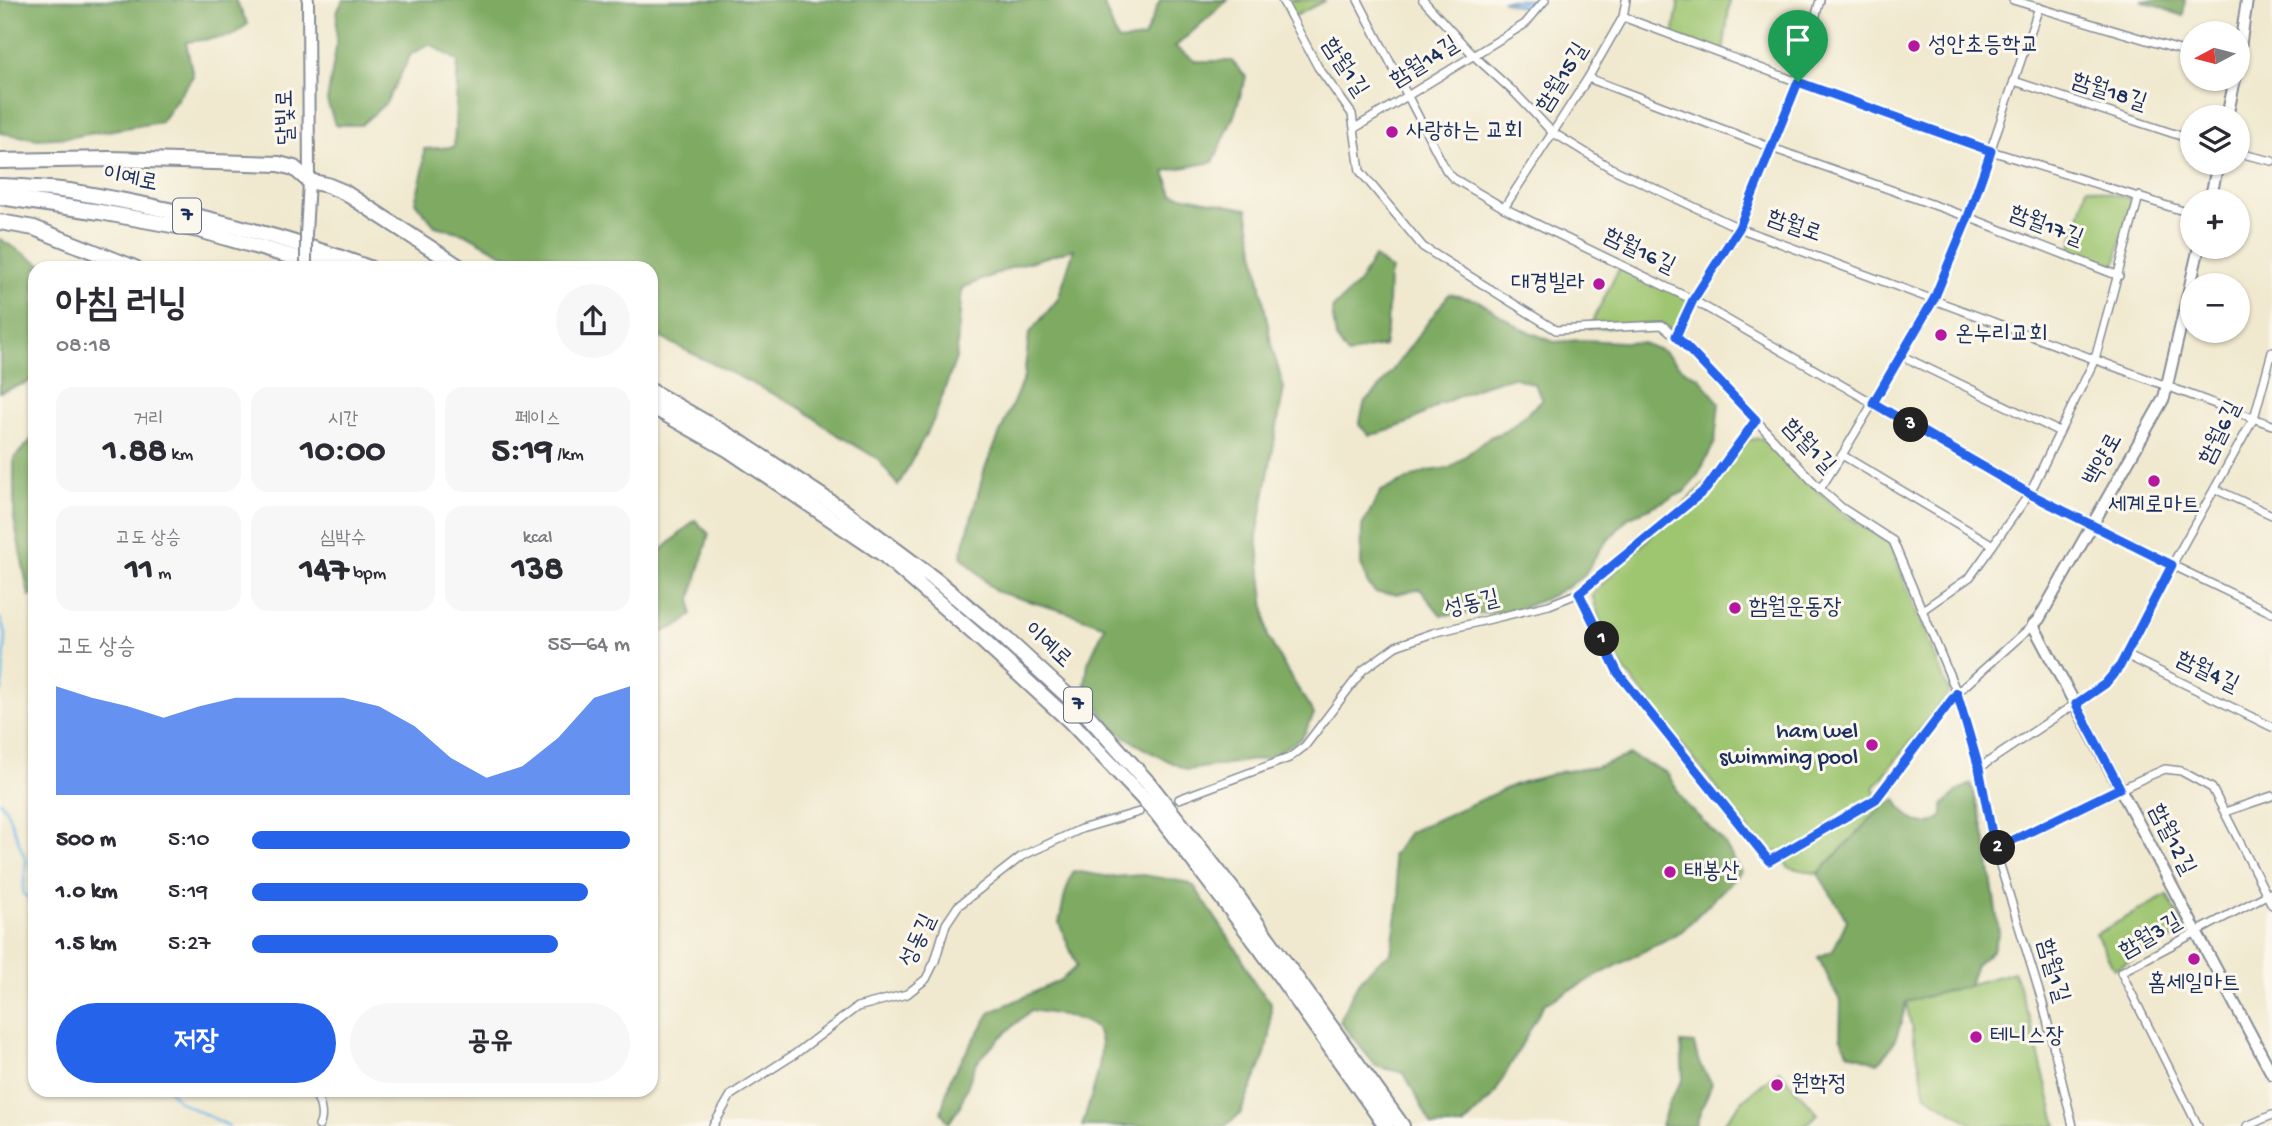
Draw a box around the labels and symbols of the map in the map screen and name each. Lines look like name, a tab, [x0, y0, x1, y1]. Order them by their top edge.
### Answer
pin	[1768, 10, 1828, 82]
north arrow	[2180, 21, 2250, 91]
street label: 함월14길	[1386, 31, 1464, 95]
street label: 함월1길	[1315, 33, 1373, 103]
place label: 성안초등학교	[1928, 33, 2039, 60]
street label: 함월15길	[1531, 38, 1595, 118]
marker: 성안초등학교	[1906, 38, 1922, 54]
street label: 함월18길	[2068, 68, 2150, 118]
street label: 달빛로	[273, 89, 301, 145]
place label: 사랑하는 교회	[1406, 119, 1523, 146]
marker: 사랑하는 교회	[1384, 124, 1400, 140]
street label: 이예로	[100, 161, 160, 199]
road number: 7	[173, 198, 201, 234]
street label: 함월17길	[2005, 201, 2087, 253]
street label: 함월로	[1763, 205, 1825, 249]
street label: 함월16길	[1599, 223, 1679, 281]
place label: 대경빌라	[1511, 271, 1585, 298]
marker: 대경빌라	[1591, 276, 1607, 292]
place label: 온누리교회	[1955, 322, 2048, 349]
marker: 온누리교회	[1933, 327, 1949, 343]
street label: 함월6길	[2194, 397, 2248, 469]
pin: 3	[1894, 408, 1928, 442]
street label: 함월1길	[1776, 414, 1840, 480]
street label: 백양로	[2079, 429, 2129, 491]
marker: 세계로마트	[2146, 473, 2162, 489]
place label: 세계로마트	[2108, 493, 2200, 520]
street label: 성동길	[1442, 586, 1502, 624]
place label: 함월운동장	[1749, 595, 1842, 622]
marker: 함월운동장	[1727, 600, 1743, 616]
street label: 이예로	[1017, 617, 1077, 675]
pin: 1	[1584, 622, 1620, 656]
street label: 함월4길	[2171, 646, 2243, 700]
road number: 7	[1064, 688, 1092, 722]
place label: ham wel swimming pool	[1719, 719, 1858, 772]
marker: ham wel swimming pool	[1864, 737, 1880, 753]
street label: 함월12길	[2142, 800, 2200, 880]
pin: 2	[1980, 830, 2016, 866]
place label: 태봉산	[1684, 859, 1740, 886]
marker: 태봉산	[1662, 864, 1678, 880]
street label: 함월3길	[2115, 908, 2187, 966]
street label: 성동길	[895, 910, 943, 972]
street label: 함월1길	[2030, 936, 2074, 1006]
marker: 홈세일마트	[2186, 951, 2202, 967]
place label: 홈세일마트	[2148, 971, 2240, 998]
place label: 테니스장	[1990, 1024, 2064, 1051]
marker: 테니스장	[1968, 1029, 1984, 1045]
place label: 원학정	[1791, 1072, 1847, 1099]
marker: 원학정	[1769, 1077, 1785, 1093]

